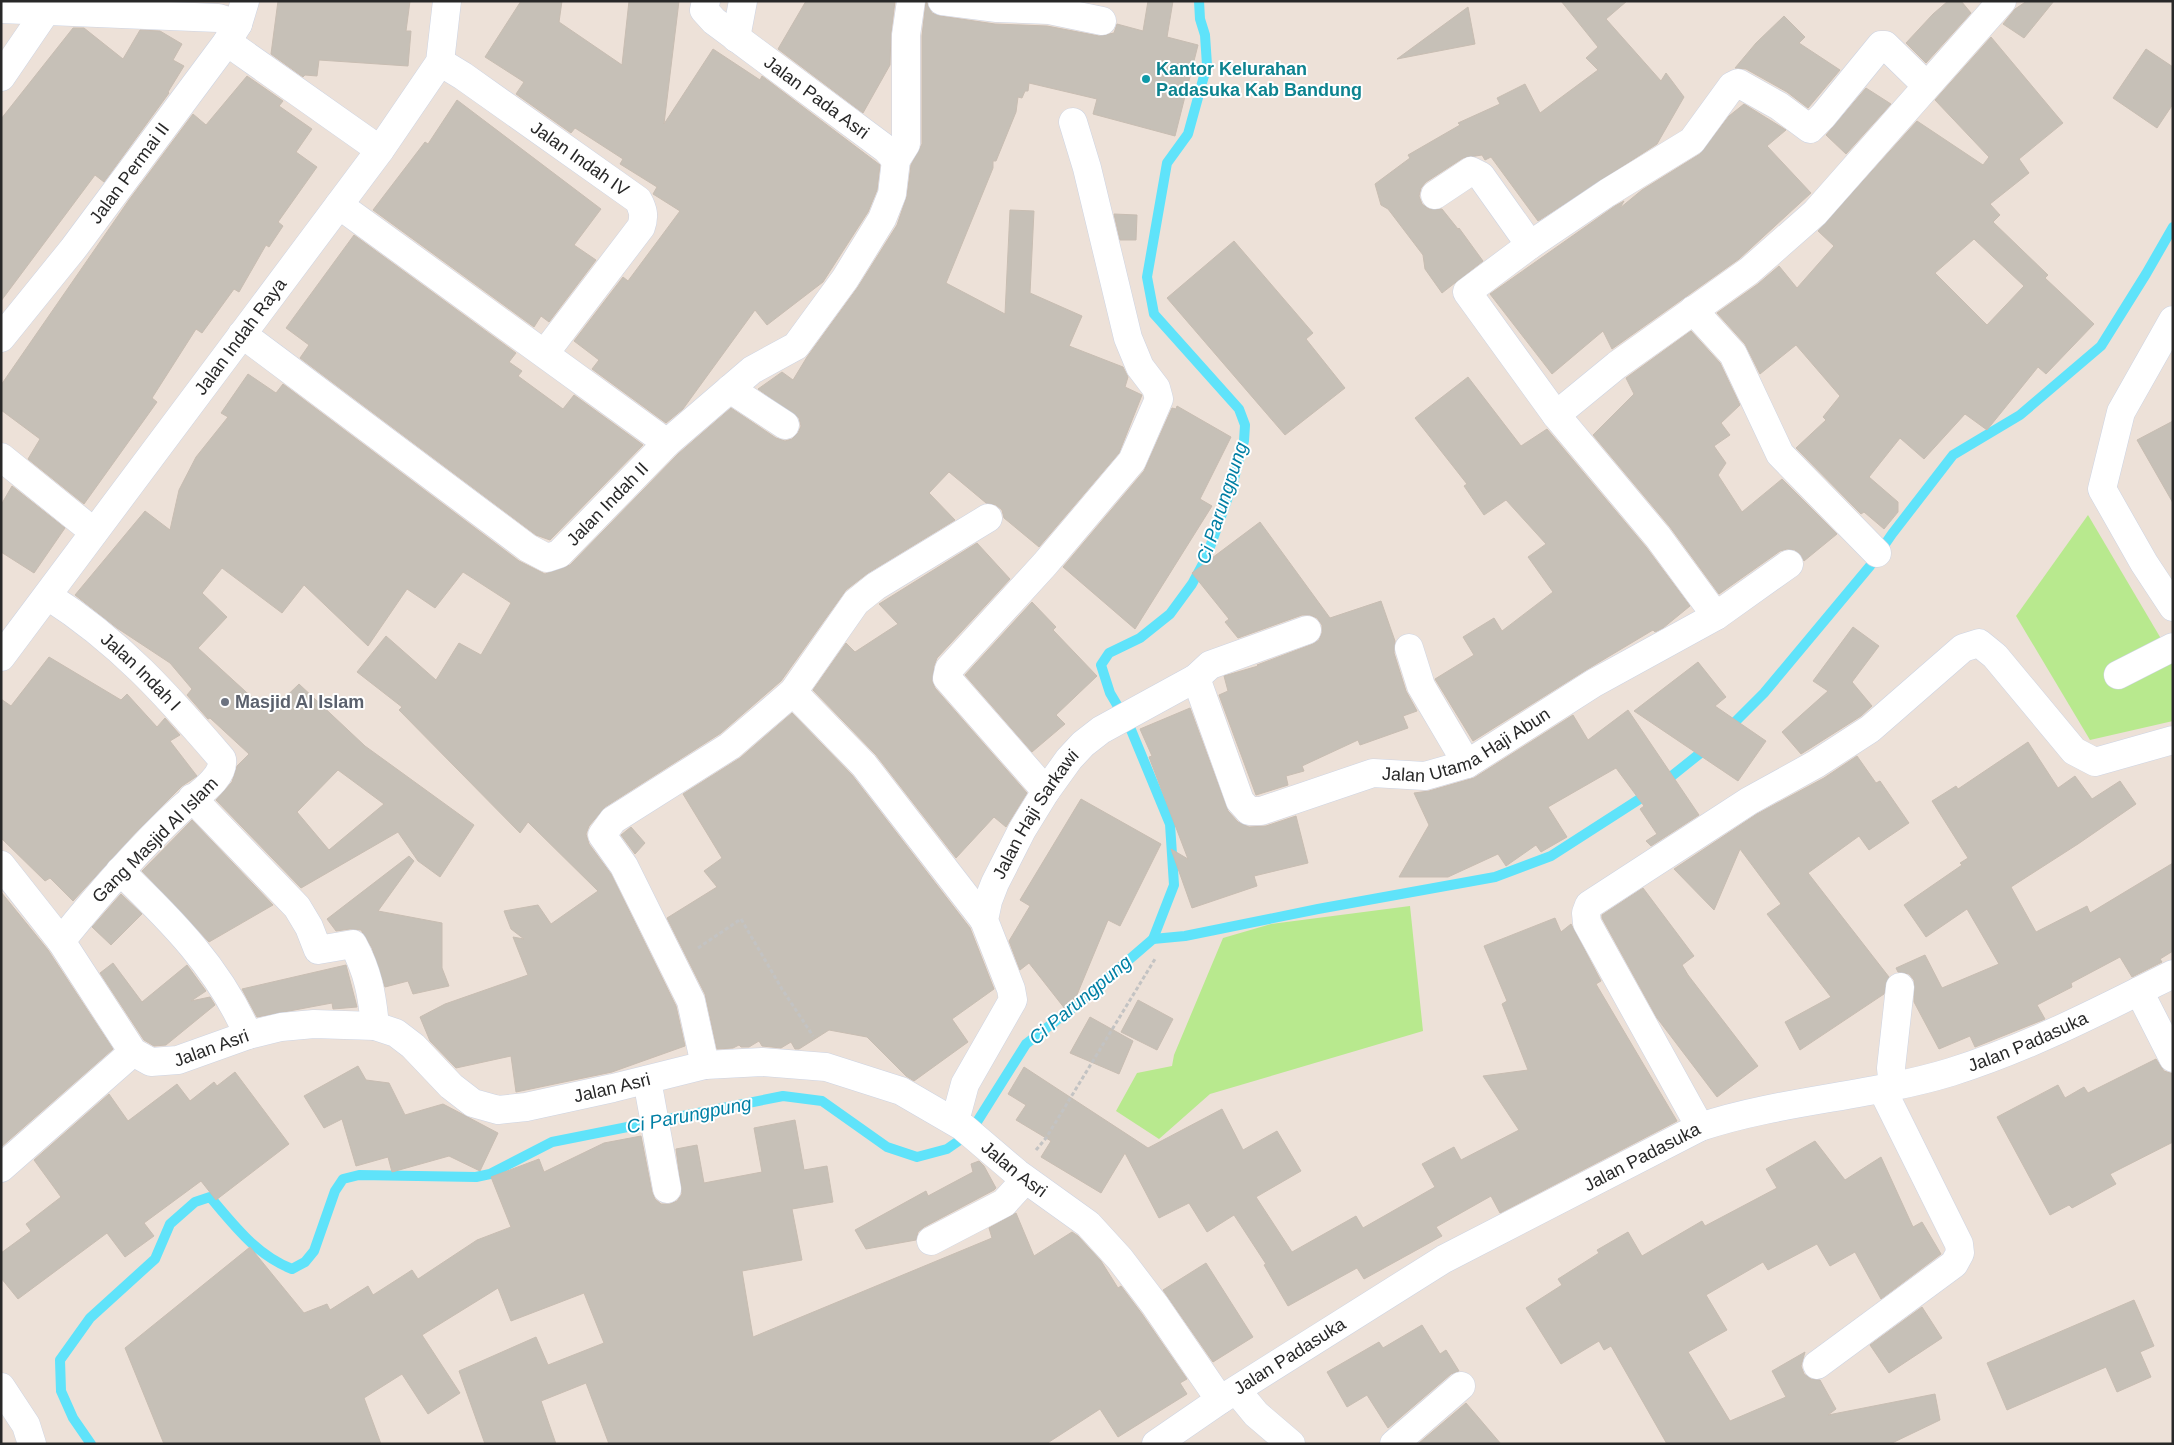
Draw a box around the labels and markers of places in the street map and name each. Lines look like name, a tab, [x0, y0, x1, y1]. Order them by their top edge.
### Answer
place label: Kantor Kelurahan Padasuka Kab Bandung	[1156, 59, 1362, 100]
marker: Kantor Kelurahan Padasuka Kab Bandung	[1140, 73, 1152, 85]
place label: Masjid Al Islam	[235, 692, 364, 712]
marker: Masjid Al Islam	[219, 696, 231, 708]

